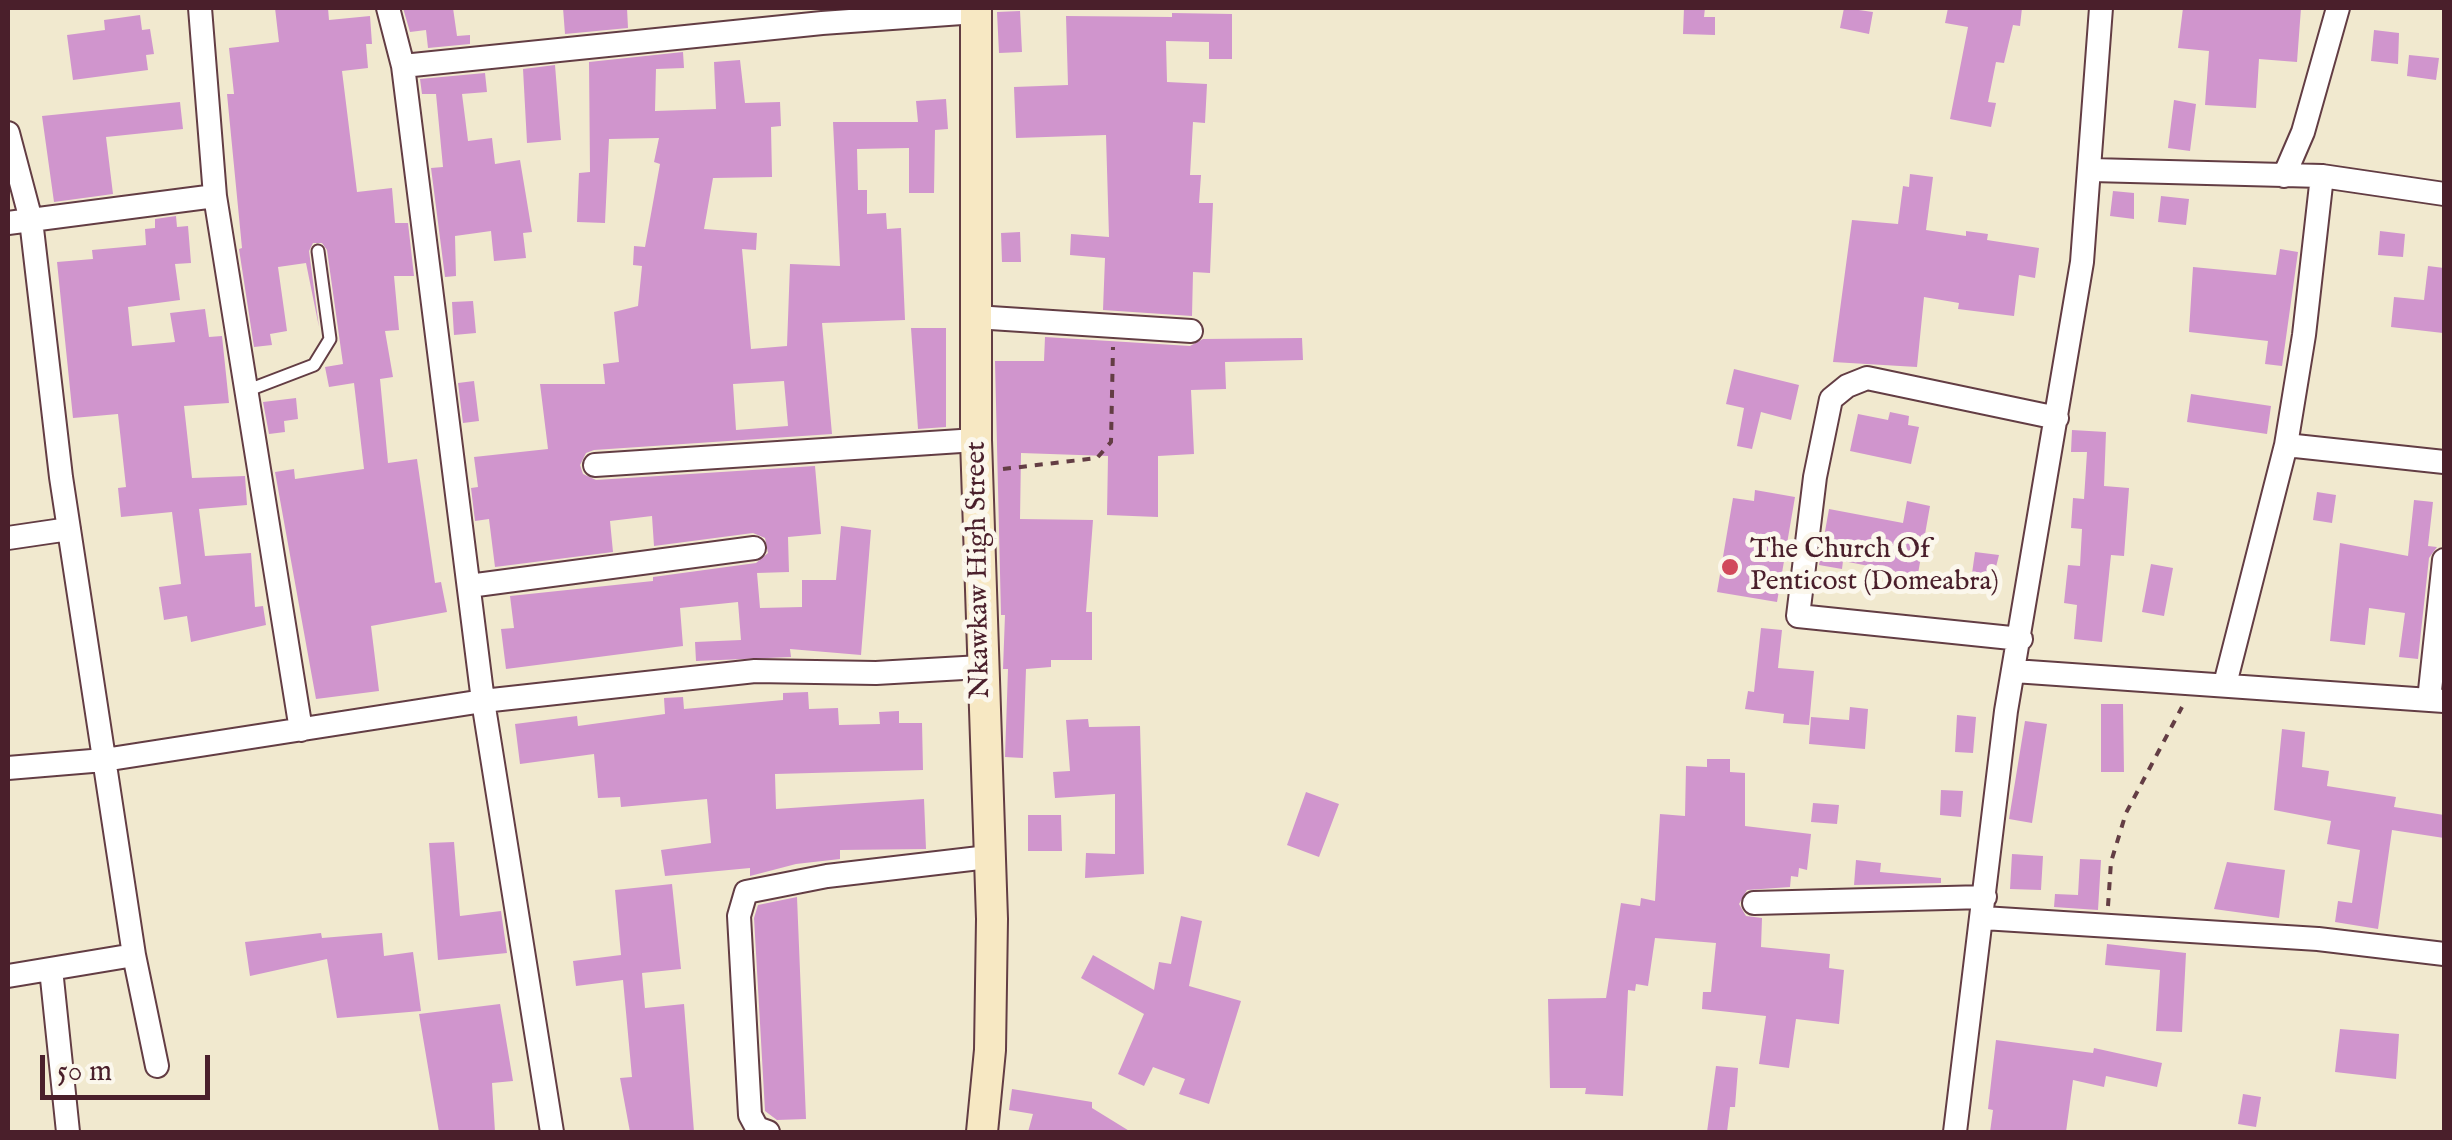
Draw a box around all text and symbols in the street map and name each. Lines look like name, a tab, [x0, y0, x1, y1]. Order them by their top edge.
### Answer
street label: Nkawkaw High Street	[961, 441, 999, 699]
place label: The Church Of Penticost (Domeabra)	[1750, 534, 1999, 600]
marker: The Church Of Penticost (Domeabra)	[1719, 556, 1741, 578]
scale bar	[45, 1035, 215, 1097]
text: 50 m	[57, 1053, 112, 1091]

